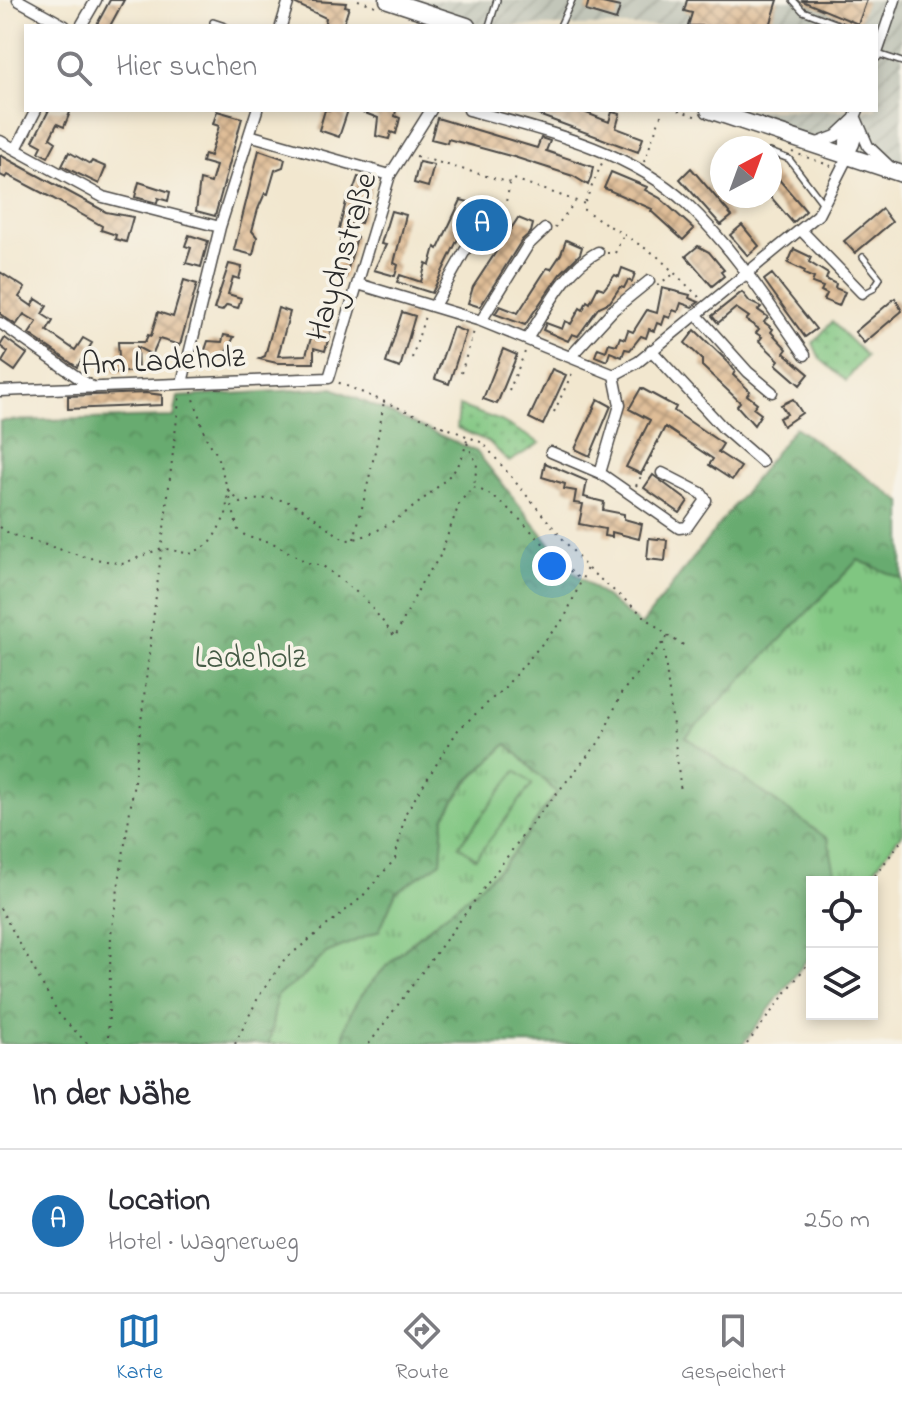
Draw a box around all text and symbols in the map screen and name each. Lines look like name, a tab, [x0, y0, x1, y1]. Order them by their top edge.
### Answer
search box	[24, 24, 878, 112]
icon: search	[52, 46, 96, 90]
text: Hier suchen	[116, 46, 257, 90]
north arrow	[710, 136, 782, 208]
street label: Haydnstraße	[295, 166, 391, 347]
pin: A	[456, 195, 508, 255]
street label: Am Ladeholz	[80, 335, 247, 390]
your location	[532, 546, 572, 586]
park label: Ladeholz	[194, 636, 306, 683]
map controls	[806, 876, 878, 1020]
button: locate	[806, 876, 878, 948]
button: layers	[806, 948, 878, 1020]
text: In der Nähe	[32, 1071, 190, 1121]
text: Location	[108, 1180, 210, 1224]
text: A	[50, 1202, 66, 1240]
text: 250 m	[804, 1202, 870, 1240]
text: Hotel · Wagnerweg	[108, 1224, 299, 1262]
tab: Karte	[116, 1309, 163, 1389]
tab: Route	[395, 1309, 449, 1389]
tab: Gespeichert	[681, 1309, 786, 1389]

